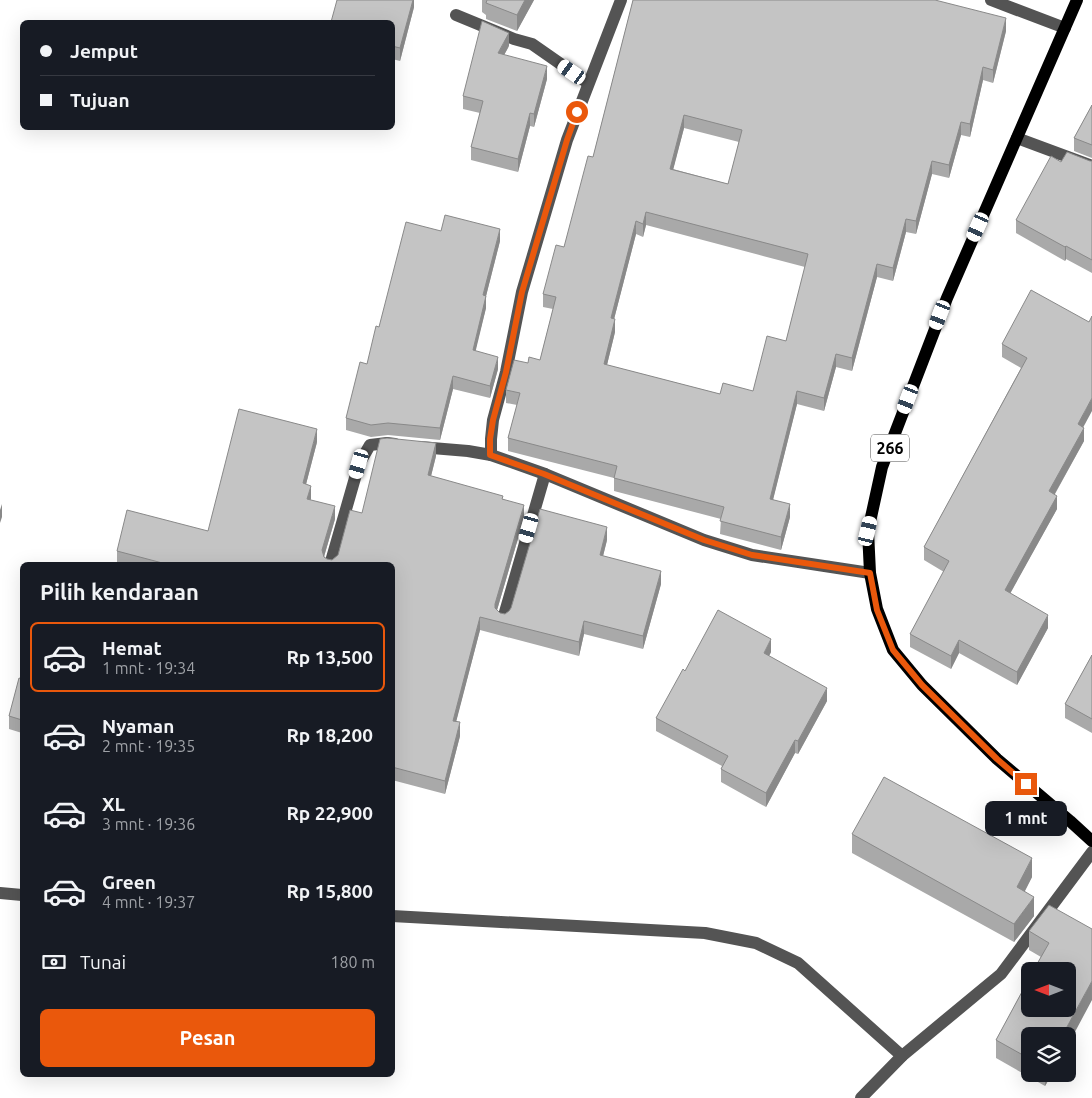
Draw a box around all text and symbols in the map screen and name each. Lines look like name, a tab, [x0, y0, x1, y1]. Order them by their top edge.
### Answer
text: Jemput	[70, 40, 138, 62]
car	[555, 57, 588, 87]
text: Tujuan	[70, 89, 130, 111]
route start	[566, 101, 588, 123]
car	[965, 210, 990, 244]
car	[927, 298, 952, 332]
car	[895, 382, 920, 416]
road number: 266	[871, 434, 909, 462]
car	[347, 448, 370, 480]
car	[517, 512, 540, 544]
car	[857, 515, 878, 547]
text: Pilih kendaraan	[40, 579, 199, 604]
icon: car	[42, 635, 87, 680]
text: Hemat	[102, 637, 162, 659]
text: Rp 13,500	[286, 646, 373, 668]
text: 1 mnt · 19:34	[102, 659, 195, 677]
icon: car	[42, 713, 87, 758]
text: Nyaman	[102, 715, 174, 737]
text: Rp 18,200	[286, 724, 373, 746]
text: 2 mnt · 19:35	[102, 737, 195, 755]
route end	[1015, 773, 1037, 795]
icon: car	[42, 791, 87, 836]
text: XL	[102, 793, 125, 815]
text: Rp 22,900	[286, 802, 373, 824]
callout: 1 mnt	[985, 802, 1067, 836]
text: 1 mnt	[1005, 809, 1047, 827]
text: 3 mnt · 19:36	[102, 815, 195, 833]
icon: car	[42, 869, 87, 914]
text: Green	[102, 871, 156, 893]
text: Rp 15,800	[286, 880, 373, 902]
text: 4 mnt · 19:37	[102, 893, 195, 911]
icon: cash	[40, 948, 68, 976]
text: Tunai	[80, 951, 126, 973]
text: 180 m	[330, 953, 375, 971]
north arrow	[1021, 962, 1076, 1018]
map controls	[1021, 962, 1076, 1082]
button: Pesan	[40, 1009, 375, 1067]
button: layers	[1021, 1027, 1076, 1082]

